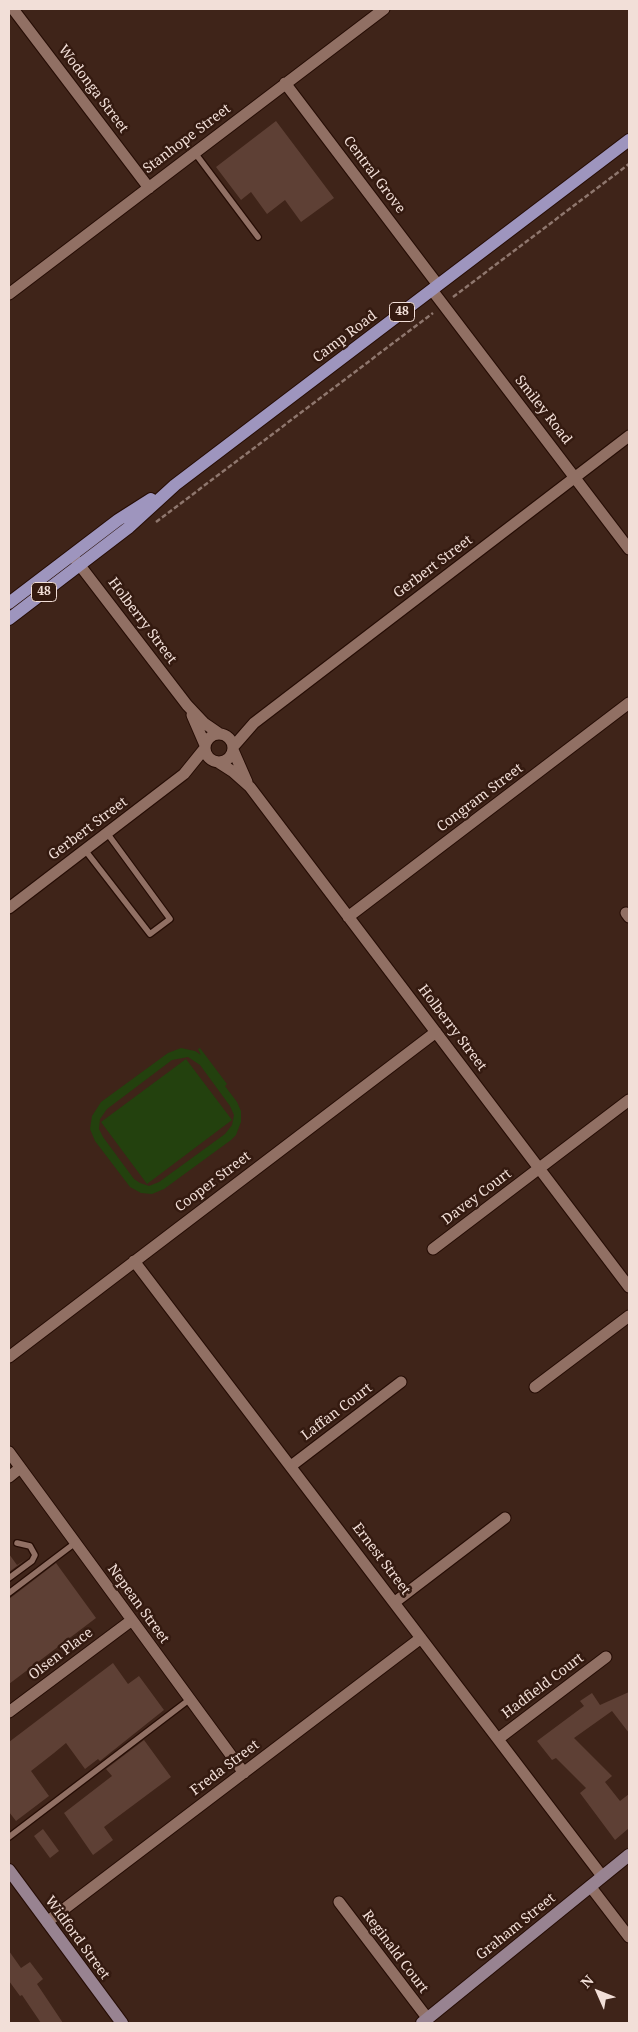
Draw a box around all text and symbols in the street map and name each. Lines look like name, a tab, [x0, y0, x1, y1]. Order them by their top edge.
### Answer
street label: Wodonga Street	[54, 42, 132, 136]
street label: Stanhope Street	[140, 101, 234, 177]
street label: Central Grove	[339, 133, 409, 217]
road number: 48	[390, 302, 414, 322]
street label: Camp Road	[310, 308, 380, 366]
street label: Smiley Road	[511, 372, 575, 448]
street label: Gerbert Street	[390, 532, 476, 602]
street label: Holberry Street	[104, 575, 180, 667]
road number: 48	[32, 582, 56, 602]
street label: Congram Street	[434, 760, 526, 836]
street label: Gerbert Street	[45, 794, 131, 864]
street label: Holberry Street	[414, 982, 490, 1074]
street label: Cooper Street	[172, 1148, 254, 1216]
street label: Davey Court	[439, 1166, 515, 1228]
street label: Laffan Court	[298, 1380, 376, 1444]
street label: Ernest Street	[348, 1520, 414, 1598]
street label: Nepean Street	[104, 1561, 172, 1647]
street label: Olsen Place	[25, 1624, 97, 1684]
street label: Hadfield Court	[499, 1650, 587, 1722]
street label: Freda Street	[187, 1737, 263, 1799]
street label: Graham Street	[473, 1890, 559, 1964]
street label: Widford Street	[41, 1893, 113, 1983]
street label: Reginald Court	[358, 1907, 432, 1997]
north arrow	[573, 1967, 623, 2017]
text: N	[576, 1971, 598, 1992]

